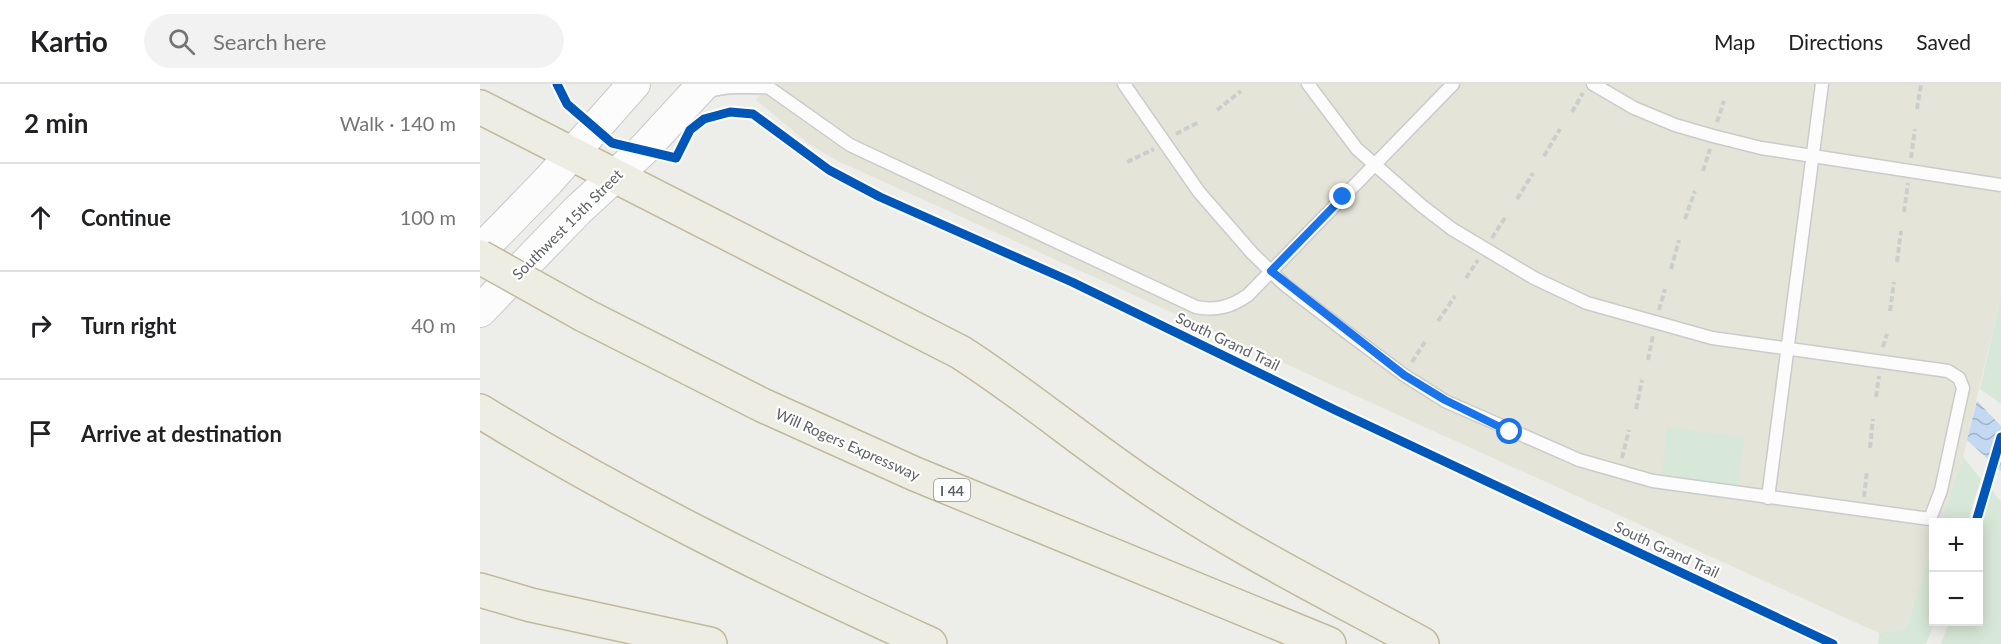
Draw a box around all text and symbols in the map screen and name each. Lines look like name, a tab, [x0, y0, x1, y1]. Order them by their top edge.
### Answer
search box	[144, 14, 564, 68]
text: Kartio	[30, 24, 108, 58]
icon: search	[165, 25, 198, 58]
text: Search here	[213, 28, 326, 55]
text: Map	[1714, 29, 1755, 54]
text: Directions	[1788, 29, 1883, 54]
text: Saved	[1916, 29, 1971, 54]
text: 2 min	[24, 107, 88, 139]
text: Walk · 140 m	[340, 111, 456, 135]
street label: Southwest 15th Street	[508, 165, 626, 283]
route end	[1329, 183, 1355, 209]
icon: ahead	[24, 201, 57, 234]
text: Continue	[81, 204, 171, 231]
text: 100 m	[400, 205, 456, 229]
street label: South Grand Trail	[1173, 308, 1283, 374]
icon: right	[24, 309, 57, 342]
text: Turn right	[81, 312, 176, 339]
text: 40 m	[411, 313, 456, 337]
street label: Will Rogers Expressway	[773, 404, 923, 484]
icon: arrive	[24, 417, 57, 450]
route start	[1496, 418, 1522, 444]
text: Arrive at destination	[81, 420, 282, 447]
road number: I 44	[934, 479, 970, 501]
street label: South Grand Trail	[1612, 517, 1722, 581]
map controls	[1929, 518, 1983, 626]
button: +	[1929, 518, 1983, 572]
button: −	[1929, 572, 1983, 626]

